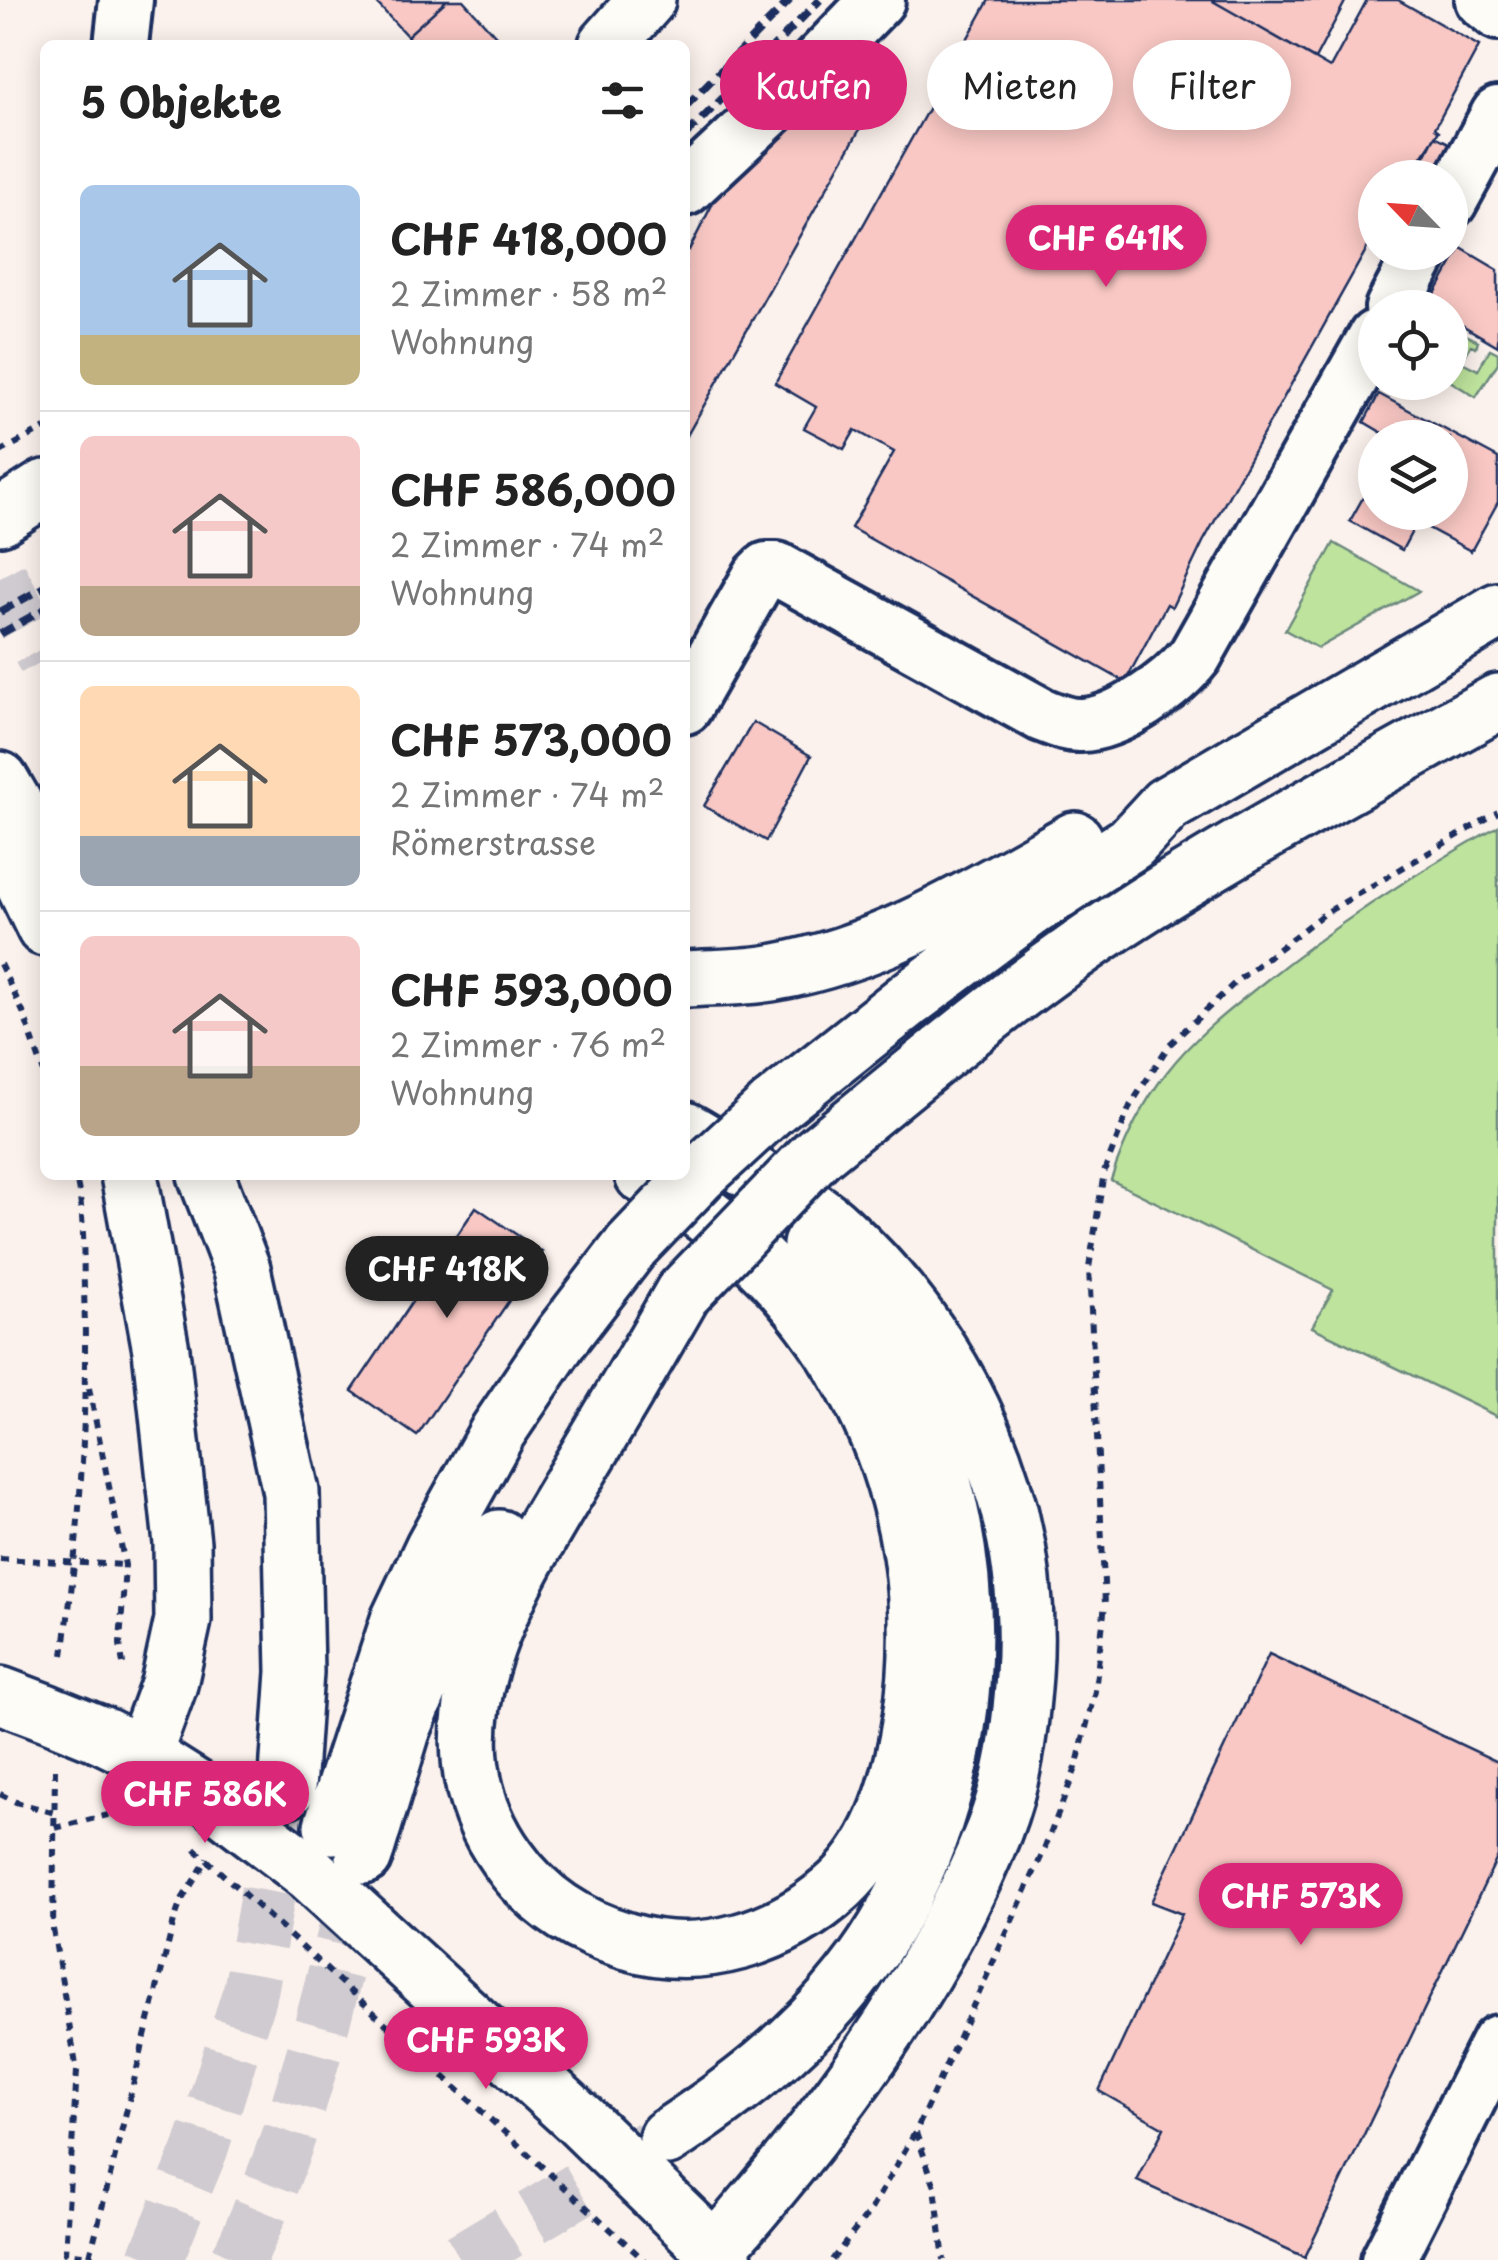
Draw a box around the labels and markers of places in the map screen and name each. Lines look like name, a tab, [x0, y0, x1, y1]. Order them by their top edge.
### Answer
pin: CHF 641K	[1003, 205, 1209, 290]
pin: CHF 418K	[344, 1236, 550, 1321]
pin: CHF 586K	[102, 1761, 308, 1846]
pin: CHF 573K	[1198, 1863, 1404, 1948]
pin: CHF 593K	[383, 2007, 589, 2092]

